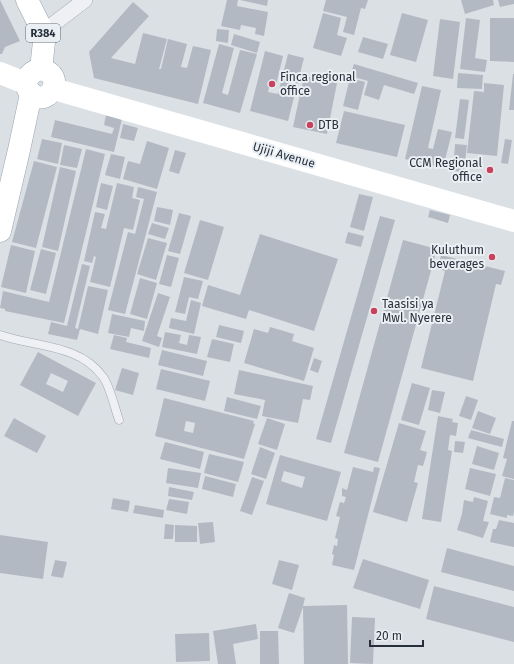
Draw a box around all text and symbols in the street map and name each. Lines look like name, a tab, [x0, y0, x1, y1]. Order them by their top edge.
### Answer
road number: R384	[26, 24, 60, 42]
place label: Finca regional office	[280, 70, 356, 98]
marker: Finca regional office	[267, 79, 277, 89]
place label: DTB	[318, 118, 339, 132]
marker: DTB	[305, 120, 315, 130]
street label: Ujiji Avenue	[251, 139, 317, 171]
place label: CCM Regional office	[409, 156, 482, 184]
marker: CCM Regional office	[485, 165, 495, 175]
place label: Kuluthum beverages	[429, 243, 484, 271]
marker: Kuluthum beverages	[487, 252, 497, 262]
place label: Taasisi ya Mwl. Nyerere	[382, 297, 452, 325]
marker: Taasisi ya Mwl. Nyerere	[369, 306, 379, 316]
scale bar	[370, 622, 423, 648]
text: 20 m	[376, 629, 402, 643]

